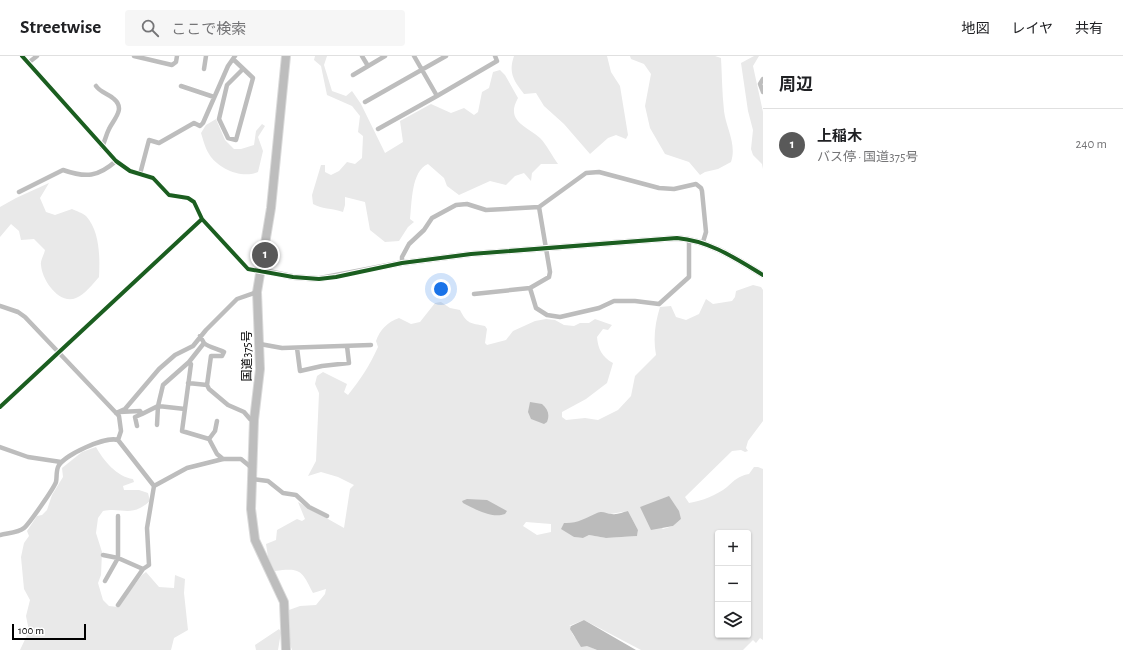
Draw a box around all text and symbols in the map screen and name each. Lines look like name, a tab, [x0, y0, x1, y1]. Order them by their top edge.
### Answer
search box	[125, 10, 405, 46]
icon: search	[139, 17, 161, 39]
text: Streetwise	[20, 18, 101, 37]
text: ここで検索	[171, 22, 246, 37]
text: 地図	[961, 22, 989, 36]
text: レイヤ	[1011, 22, 1053, 36]
text: 共有	[1075, 22, 1103, 36]
text: 周辺	[779, 76, 813, 93]
text: 上稲木	[817, 129, 862, 144]
text: 1	[790, 138, 794, 151]
text: 240 m	[1075, 138, 1107, 151]
text: バス停 · 国道375号	[817, 151, 918, 164]
pin: 1	[252, 240, 278, 270]
your location	[431, 279, 451, 299]
street label: 国道375号	[240, 331, 253, 381]
map controls	[715, 530, 751, 638]
button: +	[715, 530, 751, 566]
button: −	[715, 566, 751, 602]
button: layers	[715, 602, 751, 638]
scale bar	[12, 622, 86, 641]
text: 100 m	[18, 625, 44, 636]

